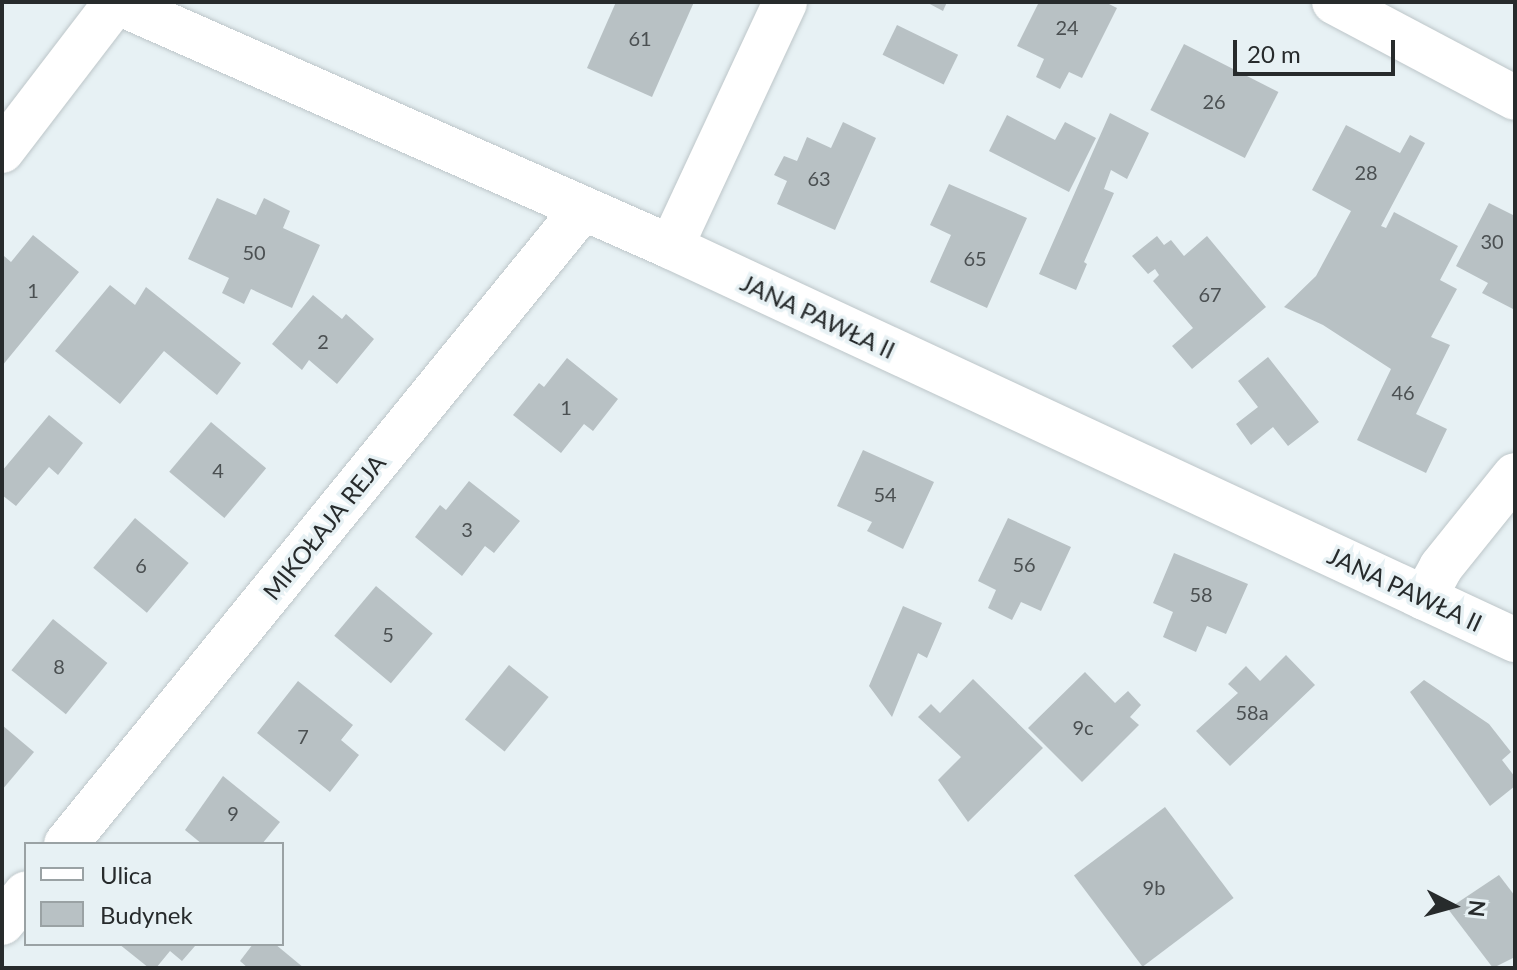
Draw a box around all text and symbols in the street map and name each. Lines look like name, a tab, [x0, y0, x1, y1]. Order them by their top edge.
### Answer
house number: 24	[1055, 15, 1079, 39]
scale bar	[1237, 24, 1399, 74]
house number: 61	[628, 26, 652, 50]
text: 20 m	[1247, 39, 1301, 68]
house number: 26	[1202, 89, 1226, 113]
house number: 28	[1354, 160, 1378, 184]
house number: 63	[807, 166, 831, 190]
house number: 30	[1480, 229, 1504, 253]
house number: 50	[242, 240, 266, 264]
house number: 65	[963, 246, 987, 270]
street label: JANA PAWŁA II	[736, 267, 900, 365]
house number: 1	[27, 278, 39, 302]
house number: 67	[1198, 282, 1222, 306]
house number: 2	[317, 329, 329, 353]
house number: 46	[1391, 380, 1415, 404]
house number: 1	[560, 395, 572, 419]
street label: MIKOŁAJA REJA	[256, 448, 392, 606]
house number: 4	[212, 458, 224, 482]
house number: 54	[873, 482, 897, 506]
house number: 3	[461, 517, 473, 541]
street label: JANA PAWŁA II	[1323, 540, 1487, 638]
house number: 56	[1012, 552, 1036, 576]
house number: 6	[135, 553, 147, 577]
house number: 58	[1189, 582, 1213, 606]
house number: 5	[382, 622, 394, 646]
house number: 8	[53, 654, 65, 678]
house number: 58a	[1235, 700, 1269, 724]
house number: 9c	[1072, 715, 1094, 739]
house number: 7	[297, 724, 309, 748]
house number: 9	[227, 801, 239, 825]
legend	[24, 842, 284, 946]
text: Ulica	[100, 860, 152, 889]
north arrow	[1413, 866, 1493, 946]
house number: 9b	[1143, 875, 1165, 899]
text: N	[1463, 899, 1492, 918]
text: Budynek	[100, 900, 193, 929]

